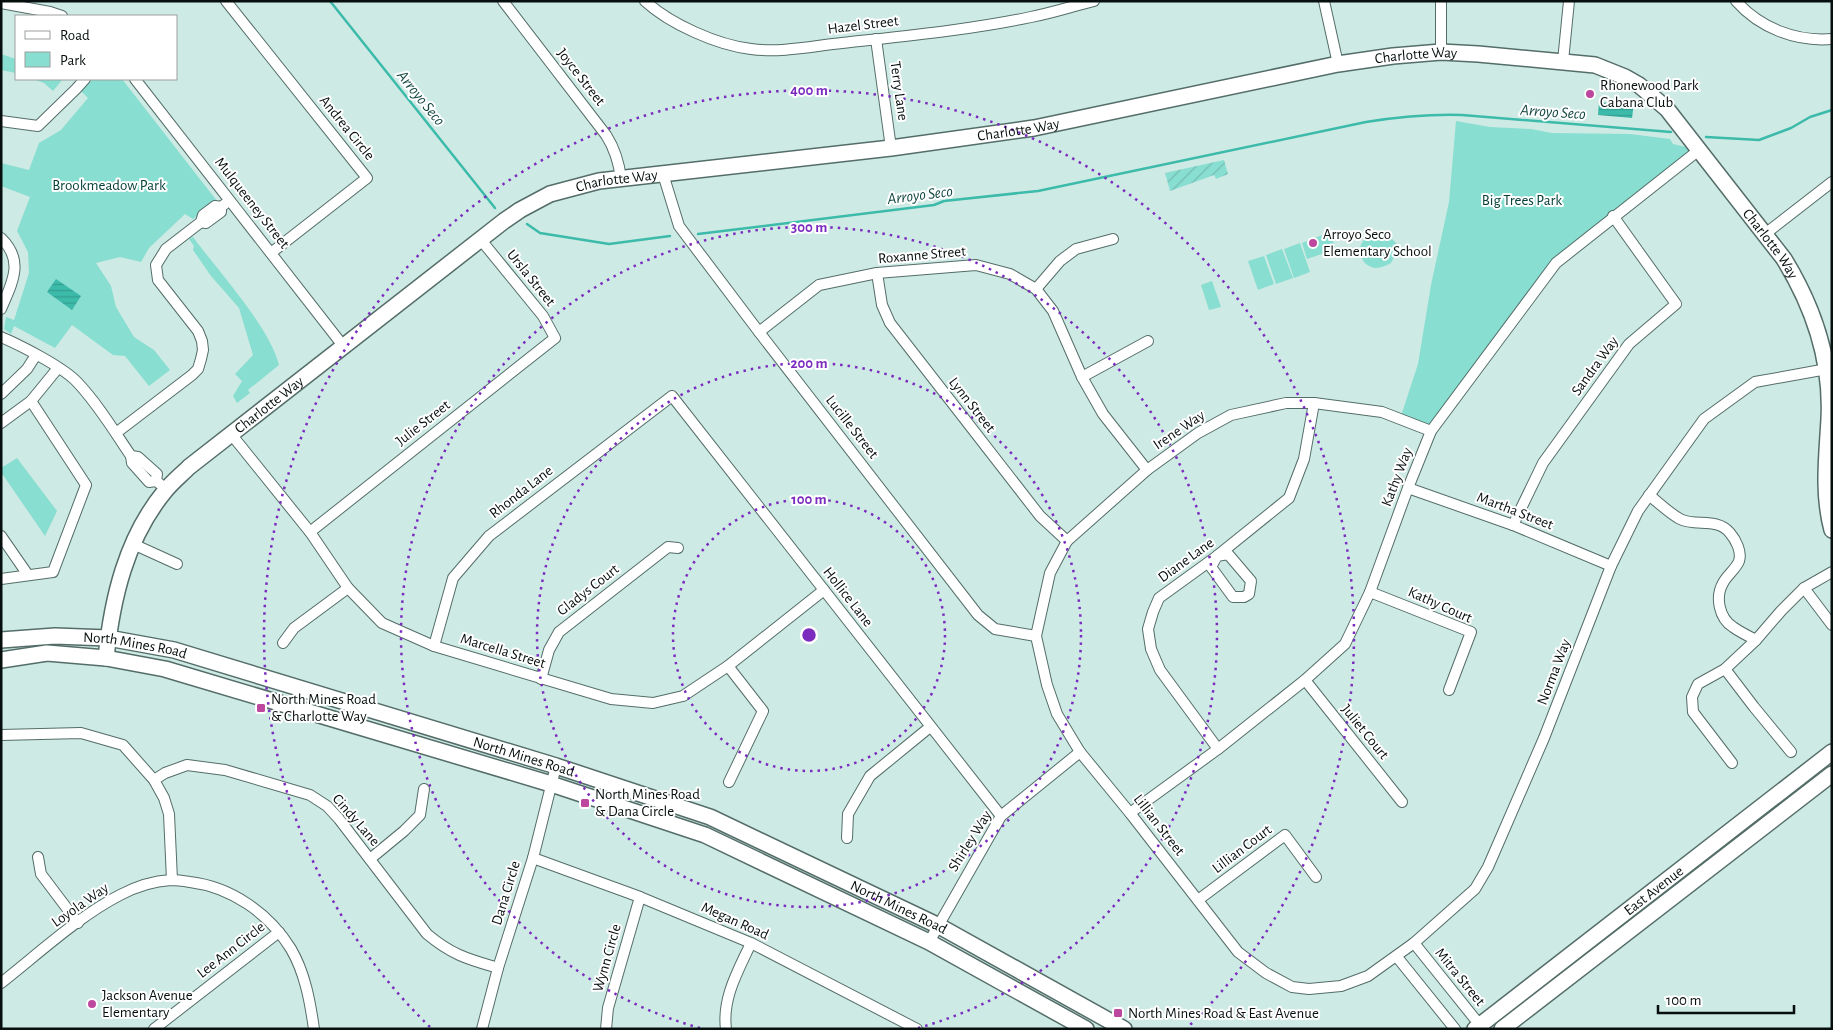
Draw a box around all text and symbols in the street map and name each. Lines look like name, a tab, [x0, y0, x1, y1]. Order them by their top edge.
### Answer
street label: Hazel Street	[827, 13, 899, 37]
legend	[15, 15, 178, 80]
text: Road	[60, 28, 90, 43]
street label: Charlotte Way	[1374, 44, 1458, 66]
street label: Joyce Street	[554, 46, 608, 109]
text: Park	[60, 53, 86, 68]
street label: Terry Lane	[887, 60, 911, 122]
water label: Arroyo Seco	[393, 67, 448, 129]
place label: Rhonewood Park Cabana Club	[1600, 78, 1699, 110]
text: 400 m	[790, 83, 828, 98]
marker: Rhonewood Park Cabana Club	[1584, 88, 1596, 100]
street label: Andrea Circle	[317, 93, 377, 163]
water label: Arroyo Seco	[1519, 102, 1587, 122]
street label: Charlotte Way	[976, 115, 1061, 143]
street label: Mulqueeney Street	[212, 155, 292, 251]
street label: Charlotte Way	[574, 167, 659, 194]
park label: Brookmeadow Park	[52, 178, 166, 193]
water label: Arroyo Seco	[885, 183, 954, 207]
park label: Big Trees Park	[1482, 193, 1562, 208]
street label: Charlotte Way	[1740, 206, 1801, 282]
text: 300 m	[791, 220, 827, 235]
place label: Arroyo Seco Elementary School	[1323, 227, 1432, 259]
marker: Arroyo Seco Elementary School	[1307, 237, 1319, 249]
street label: Roxanne Street	[878, 244, 967, 266]
street label: Ursla Street	[504, 247, 558, 309]
street label: Sandra Way	[1569, 333, 1622, 398]
text: 200 m	[790, 356, 828, 371]
street label: Charlotte Way	[232, 373, 307, 436]
street label: Lynn Street	[946, 375, 998, 436]
street label: Lucille Street	[823, 393, 881, 461]
street label: Julie Street	[393, 397, 453, 449]
street label: Irene Way	[1151, 407, 1208, 453]
street label: Kathy Way	[1379, 445, 1415, 509]
street label: Rhonda Lane	[487, 463, 556, 521]
street label: Martha Street	[1475, 490, 1556, 533]
text: 100 m	[791, 492, 827, 507]
street label: Diane Lane	[1155, 535, 1217, 585]
street label: Gladys Court	[554, 561, 622, 619]
street label: Hollice Lane	[820, 564, 876, 630]
street label: Kathy Court	[1406, 584, 1474, 626]
centre of rings	[800, 626, 818, 644]
street label: North Mines Road	[83, 630, 189, 661]
street label: Marcella Street	[459, 631, 548, 671]
street label: Norma Way	[1535, 636, 1574, 707]
place label: North Mines Road & Charlotte Way	[271, 692, 376, 724]
marker: North Mines Road & Charlotte Way	[255, 702, 267, 714]
street label: Juliet Court	[1339, 702, 1392, 762]
street label: North Mines Road	[471, 734, 577, 779]
place label: North Mines Road & Dana Circle	[595, 787, 700, 819]
street label: Cindy Lane	[330, 791, 383, 849]
street label: Lillian Street	[1131, 792, 1188, 859]
marker: North Mines Road & Dana Circle	[579, 797, 591, 809]
street label: Shirley Way	[946, 808, 995, 874]
street label: Lillian Court	[1210, 822, 1275, 876]
street label: Dana Circle	[489, 859, 523, 927]
street label: East Avenue	[1621, 863, 1686, 918]
street label: North Mines Road	[848, 878, 950, 937]
street label: Loyola Way	[49, 880, 112, 930]
street label: Megan Road	[699, 899, 771, 943]
street label: Lee Ann Circle	[194, 919, 268, 981]
street label: Wynn Circle	[590, 922, 624, 994]
street label: Mitra Street	[1432, 945, 1488, 1009]
scale bar	[1658, 982, 1794, 1014]
place label: Jackson Avenue Elementary	[102, 988, 193, 1020]
text: 100 m	[1666, 993, 1701, 1008]
marker: Jackson Avenue Elementary	[86, 998, 98, 1010]
place label: North Mines Road & East Avenue	[1128, 1006, 1319, 1021]
marker: North Mines Road & East Avenue	[1112, 1007, 1124, 1019]

